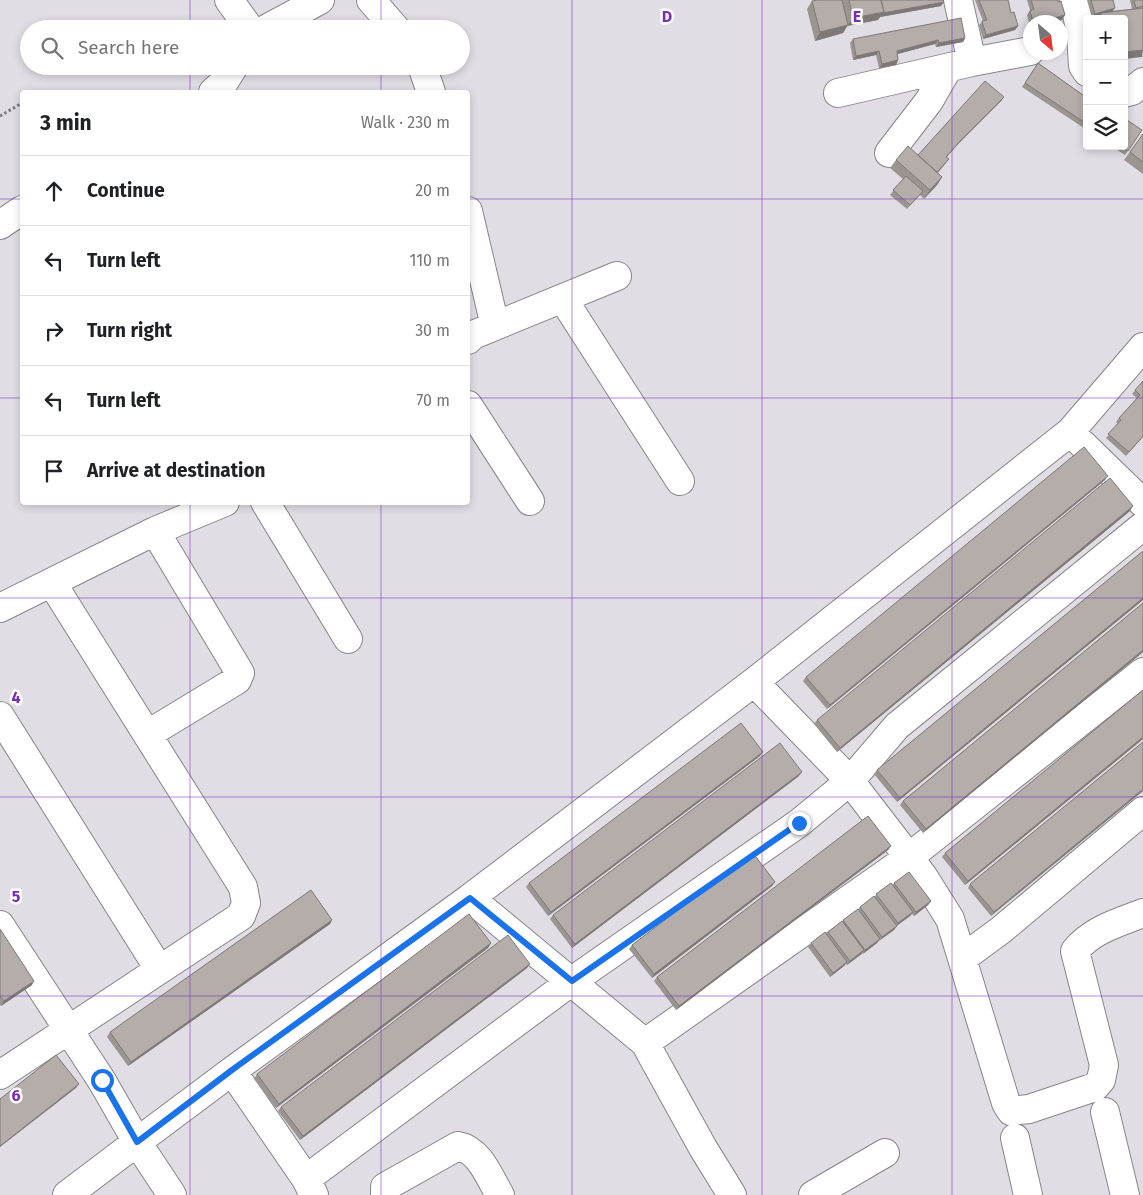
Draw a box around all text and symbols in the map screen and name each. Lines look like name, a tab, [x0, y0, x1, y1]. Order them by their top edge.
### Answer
text: D	[662, 7, 672, 26]
text: E	[853, 7, 861, 26]
north arrow	[1023, 15, 1068, 60]
map controls	[1083, 15, 1128, 150]
button: +	[1083, 15, 1128, 60]
search box	[20, 20, 470, 75]
icon: search	[38, 34, 66, 62]
text: Search here	[78, 36, 179, 59]
button: −	[1083, 60, 1128, 105]
button: layers	[1083, 105, 1128, 150]
text: 3 min	[40, 110, 92, 136]
text: Walk · 230 m	[361, 113, 450, 132]
icon: ahead	[40, 177, 68, 205]
text: Continue	[87, 179, 165, 202]
text: 20 m	[415, 181, 450, 200]
icon: left	[40, 247, 68, 275]
text: Turn left	[87, 249, 161, 272]
text: 110 m	[409, 251, 450, 270]
icon: right	[40, 317, 68, 345]
text: Turn right	[87, 319, 172, 342]
text: 30 m	[415, 321, 450, 340]
icon: left	[40, 387, 68, 415]
text: Turn left	[87, 389, 161, 412]
text: 70 m	[416, 391, 450, 410]
icon: arrive	[40, 457, 68, 485]
text: Arrive at destination	[87, 459, 266, 482]
text: 4	[11, 688, 21, 707]
route end	[788, 812, 811, 835]
text: 5	[12, 887, 21, 906]
route start	[91, 1069, 114, 1092]
text: 6	[11, 1086, 21, 1105]

